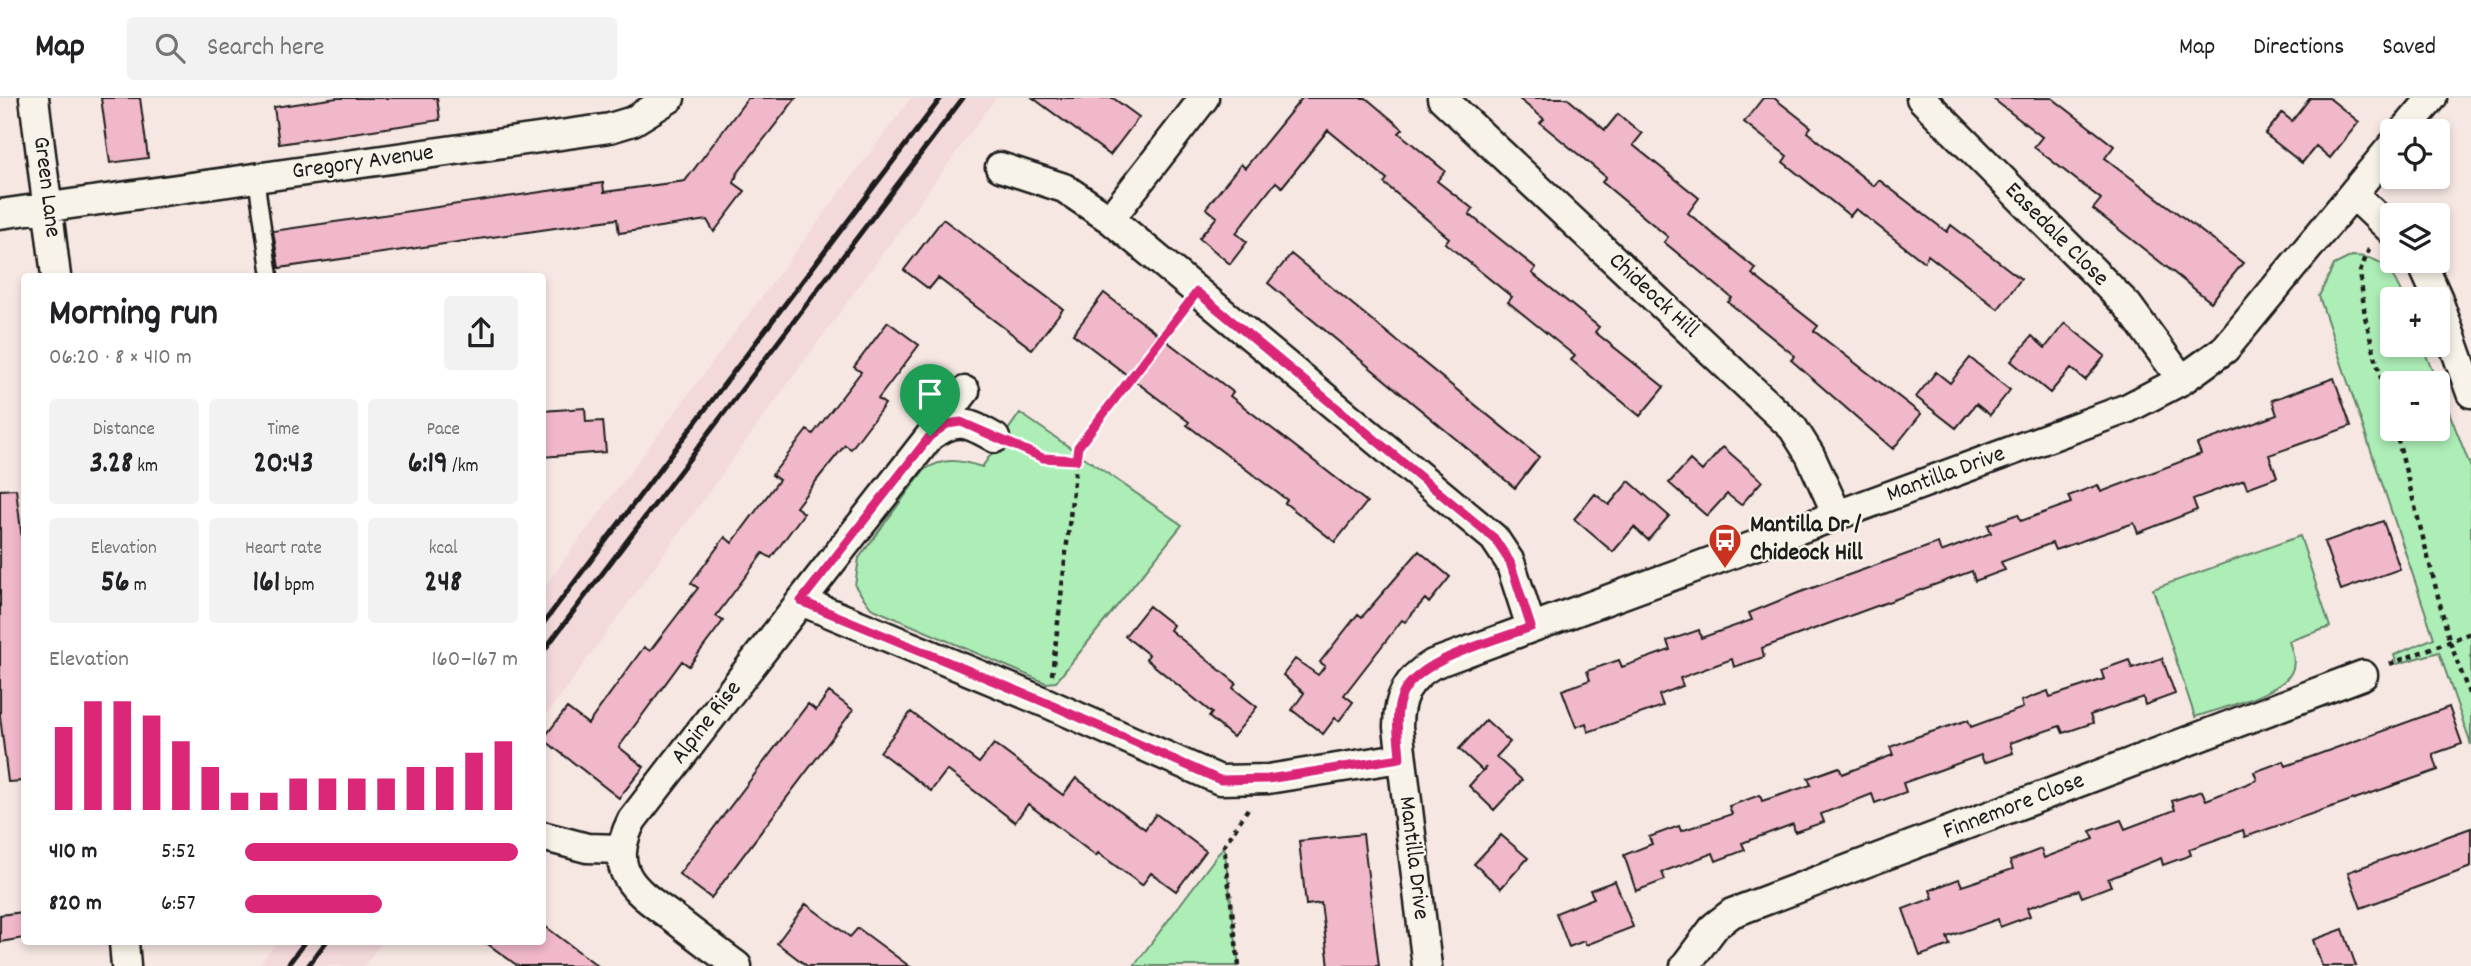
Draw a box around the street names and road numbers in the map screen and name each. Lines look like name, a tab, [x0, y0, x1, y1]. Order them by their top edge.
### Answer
street label: Green Lane	[23, 135, 69, 239]
street label: Gregory Avenue	[290, 136, 436, 190]
street label: Easedale Close	[1996, 175, 2116, 295]
street label: Chideock Hill	[1600, 245, 1706, 347]
street label: Mantilla Drive	[1882, 438, 2010, 512]
street label: Alpine Rise	[663, 674, 751, 772]
street label: Finnemore Close	[1938, 764, 2090, 850]
street label: Mantilla Drive	[1389, 794, 1437, 922]

